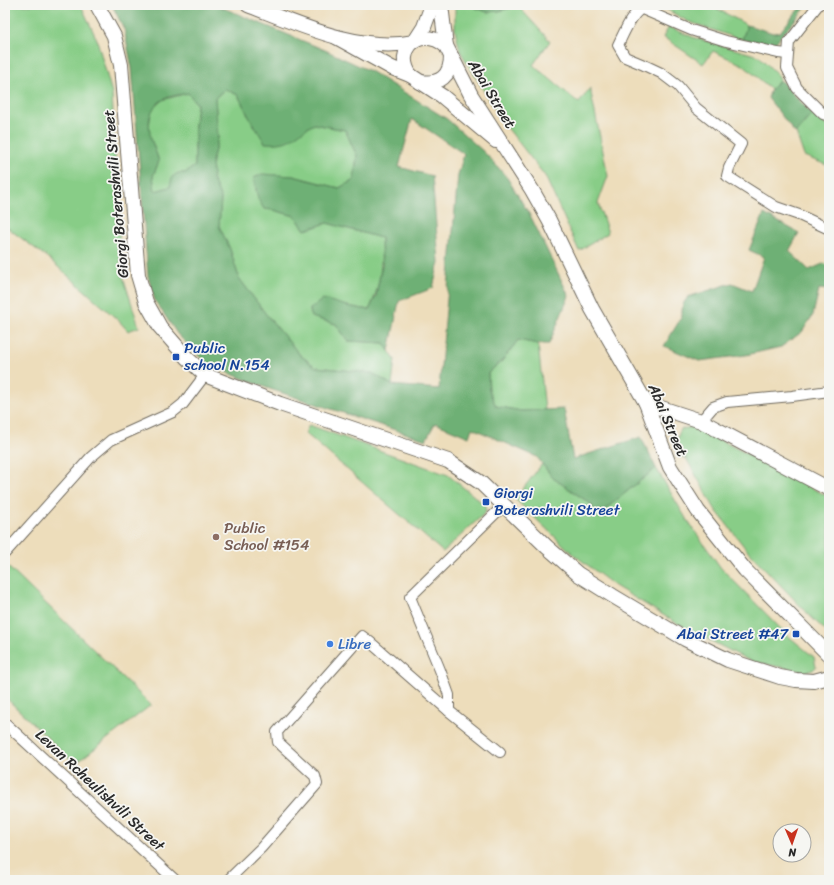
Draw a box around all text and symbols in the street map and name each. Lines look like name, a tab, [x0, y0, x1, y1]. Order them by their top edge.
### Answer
street label: Abai Street	[460, 53, 523, 134]
street label: Giorgi Boterashvili Street	[96, 108, 136, 279]
place label: Public school N.154	[183, 335, 270, 378]
marker: Public school N.154	[171, 352, 181, 362]
street label: Abai Street	[641, 378, 695, 461]
place label: Giorgi Boterashvili Street	[494, 480, 621, 523]
marker: Giorgi Boterashvili Street	[481, 497, 491, 507]
place label: Public School #154	[224, 515, 309, 558]
marker: Public School #154	[211, 532, 221, 542]
place label: Abai Street #47	[676, 621, 789, 647]
marker: Abai Street #47	[791, 629, 801, 639]
place label: Libre	[338, 631, 371, 657]
marker: Libre	[325, 639, 335, 649]
street label: Levan Rcheulishvili Street	[29, 723, 172, 858]
north arrow	[772, 823, 812, 863]
text: N	[788, 843, 797, 862]

